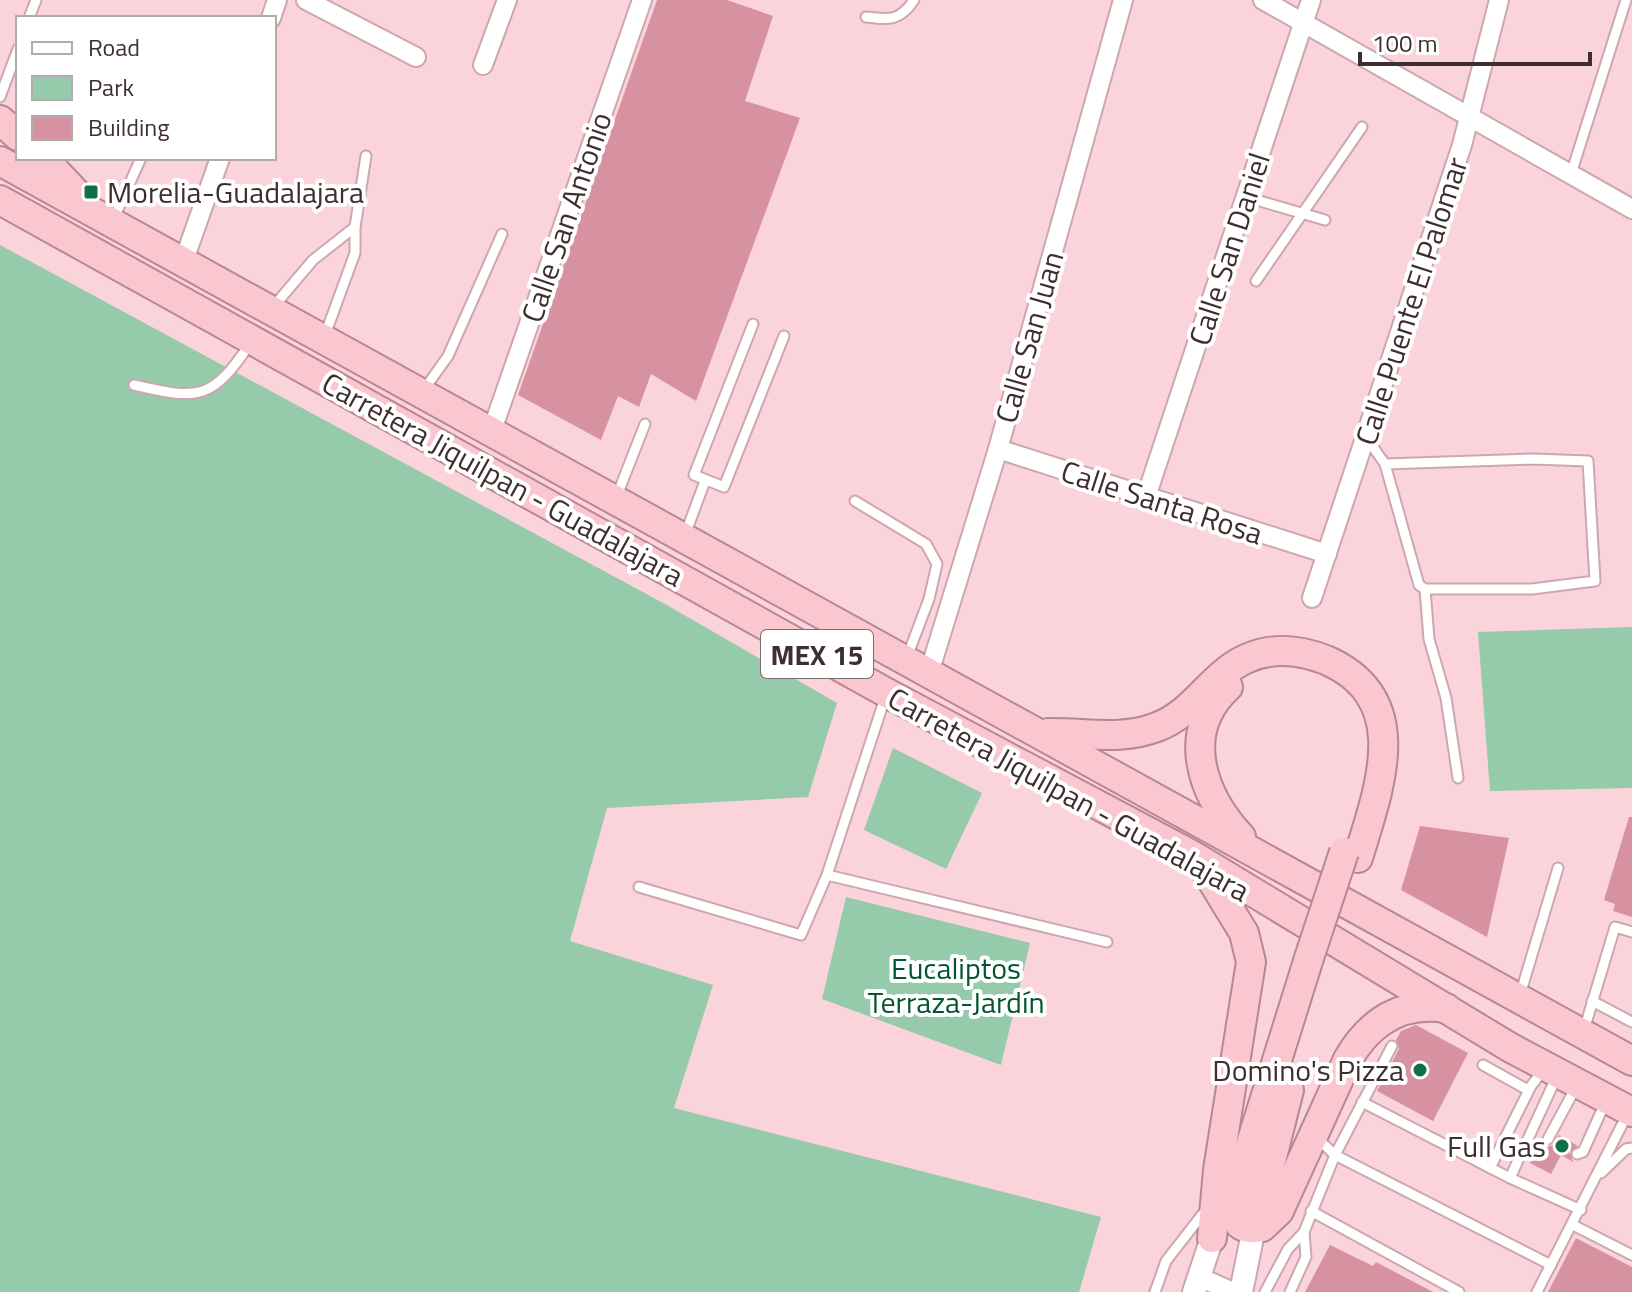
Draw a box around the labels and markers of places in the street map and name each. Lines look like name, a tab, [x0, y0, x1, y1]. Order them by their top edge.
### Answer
place label: Morelia-Guadalajara	[107, 169, 364, 215]
marker: Morelia-Guadalajara	[82, 183, 100, 201]
place label: Domino's Pizza	[1212, 1047, 1404, 1093]
marker: Domino's Pizza	[1411, 1061, 1429, 1079]
place label: Full Gas	[1447, 1123, 1546, 1169]
marker: Full Gas	[1553, 1137, 1571, 1155]

